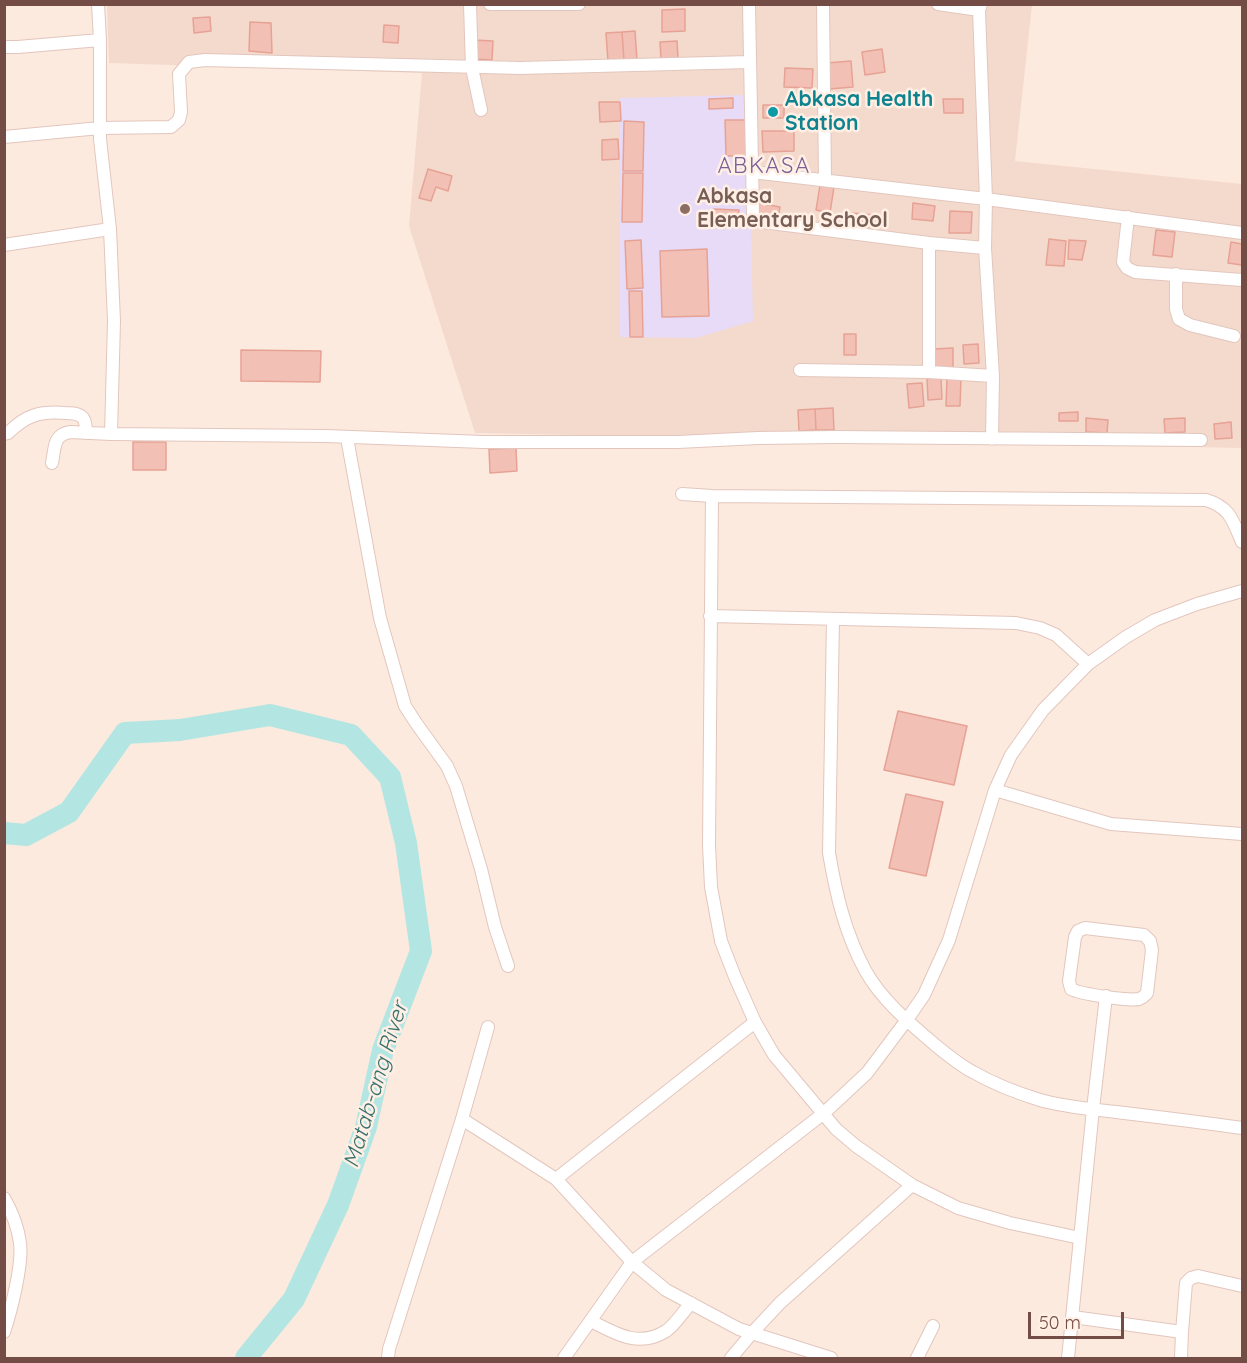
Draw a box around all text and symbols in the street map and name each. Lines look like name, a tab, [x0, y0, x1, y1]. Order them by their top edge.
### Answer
place label: Abkasa Health Station	[785, 87, 933, 137]
marker: Abkasa Health Station	[766, 105, 780, 119]
district label: ABKASA	[717, 153, 811, 179]
place label: Abkasa Elementary School	[697, 184, 888, 234]
marker: Abkasa Elementary School	[678, 202, 692, 216]
water label: Matab-ang River	[338, 999, 414, 1171]
scale bar	[1031, 1300, 1127, 1338]
text: 50 m	[1039, 1311, 1081, 1334]

